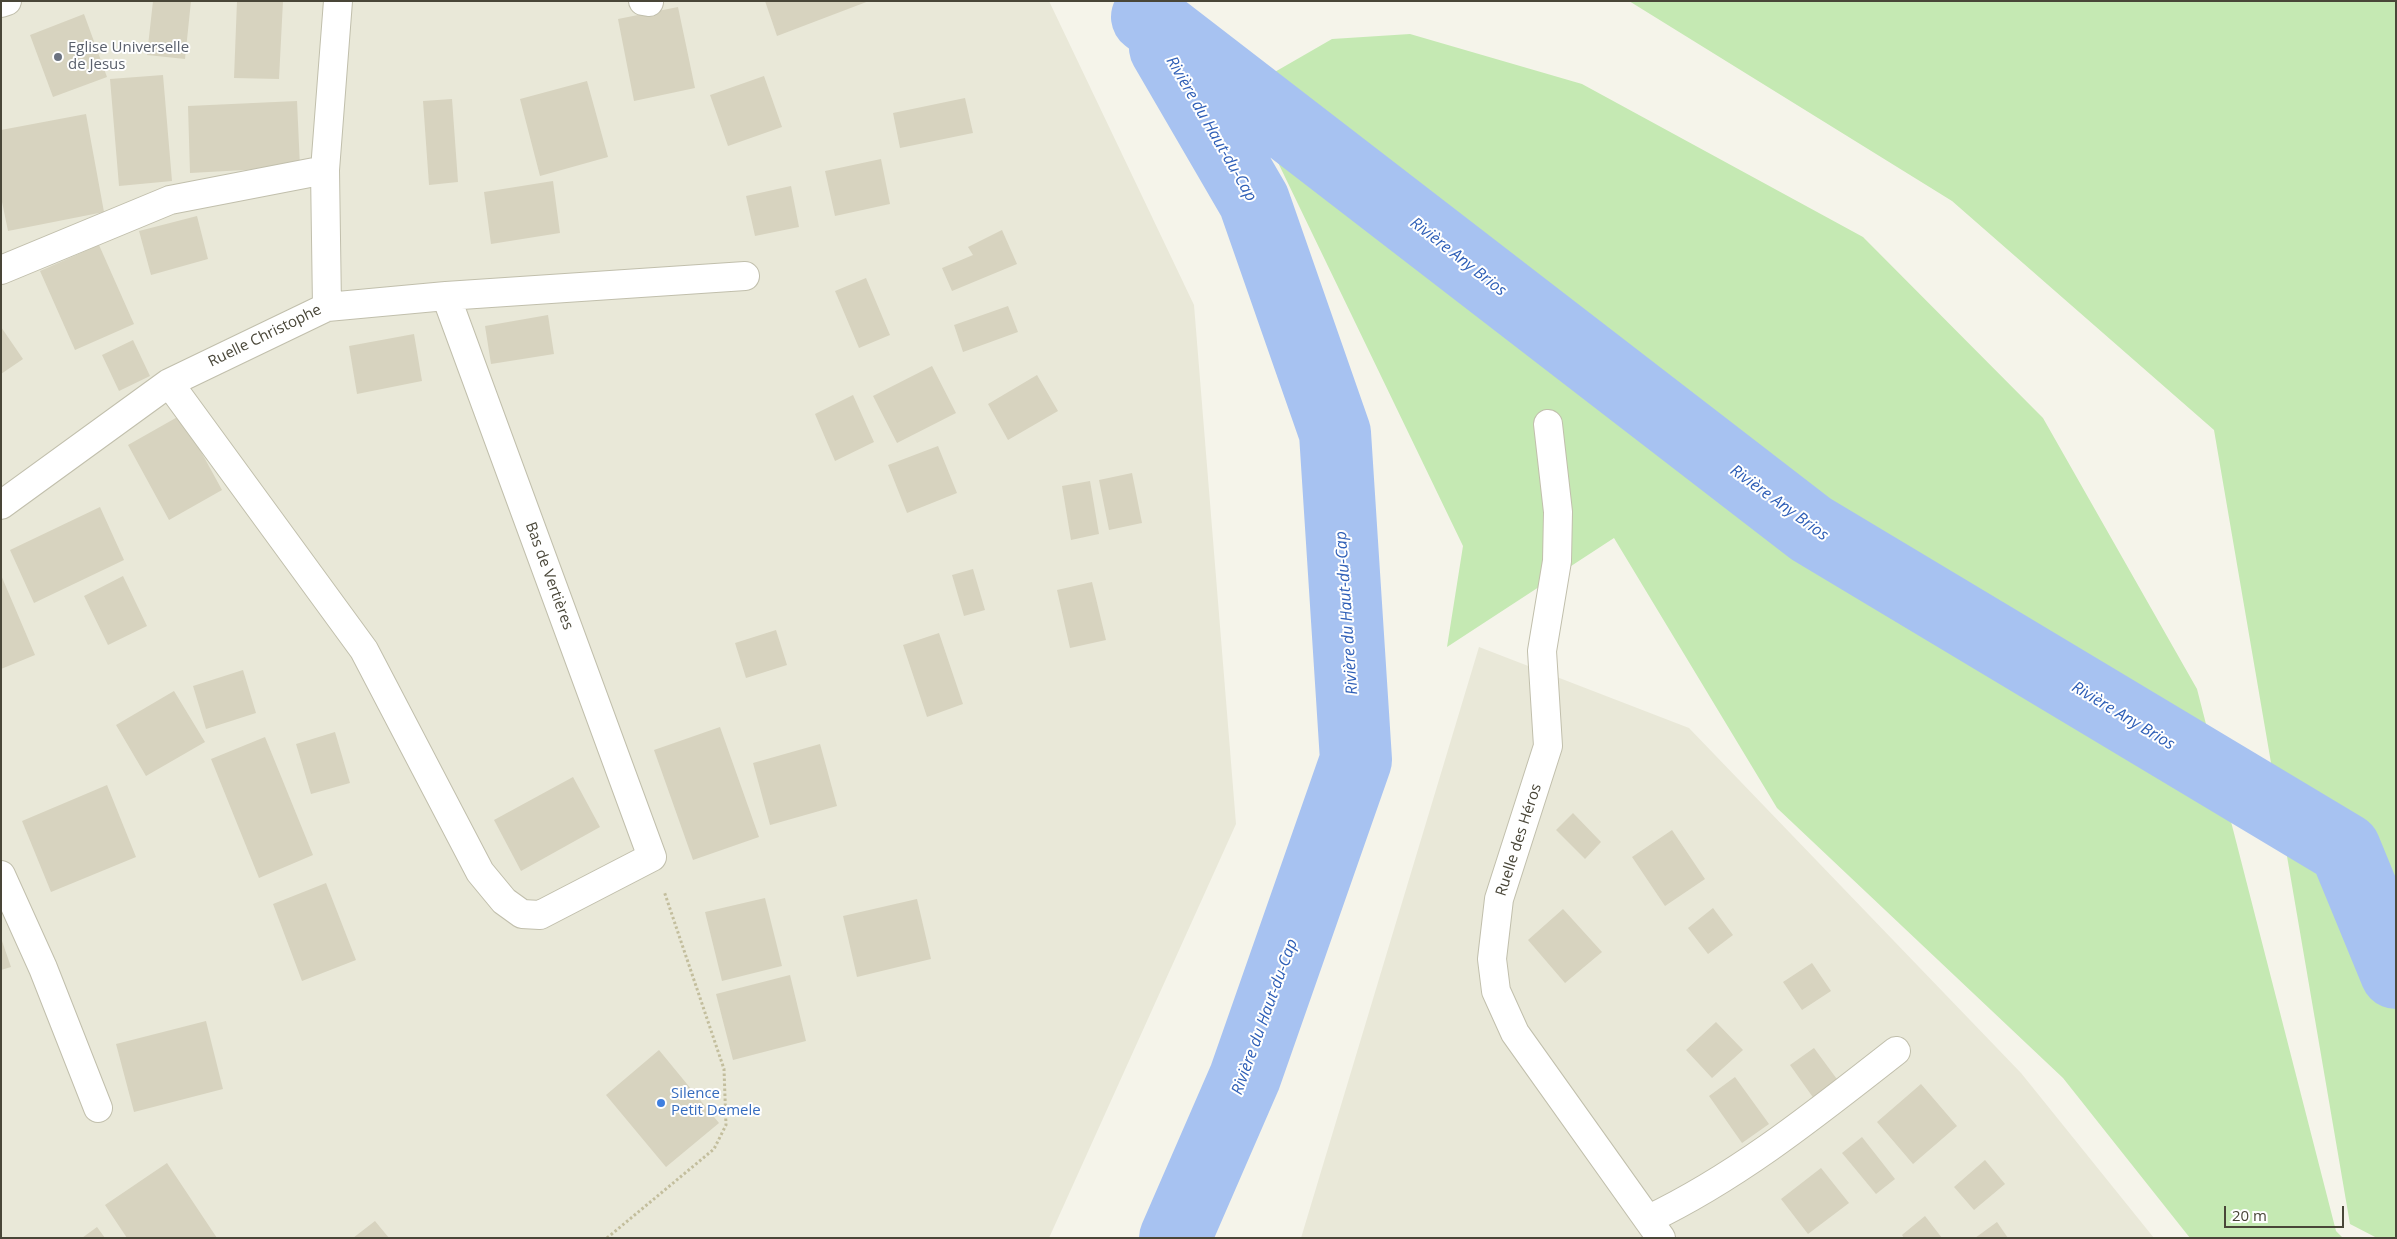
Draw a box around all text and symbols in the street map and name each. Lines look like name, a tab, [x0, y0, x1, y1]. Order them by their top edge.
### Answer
place label: Eglise Universelle de Jesus	[68, 39, 189, 74]
marker: Eglise Universelle de Jesus	[52, 51, 64, 63]
water label: Rivière du Haut-du-Cap	[1162, 53, 1260, 205]
water label: Rivière Any Brios	[1406, 214, 1510, 300]
street label: Ruelle Christophe	[205, 301, 325, 371]
water label: Rivière Any Brios	[1726, 461, 1832, 545]
street label: Bas de Vertières	[521, 520, 577, 632]
water label: Rivière du Haut-du-Cap	[1332, 530, 1362, 696]
water label: Rivière Any Brios	[2068, 678, 2178, 754]
street label: Ruelle des Héros	[1492, 781, 1546, 899]
water label: Rivière du Haut-du-Cap	[1228, 937, 1302, 1097]
place label: Silence Petit Demele	[671, 1085, 761, 1120]
marker: Silence Petit Demele	[655, 1097, 667, 1109]
scale bar	[2227, 1196, 2347, 1228]
text: 20 m	[2232, 1205, 2267, 1225]

